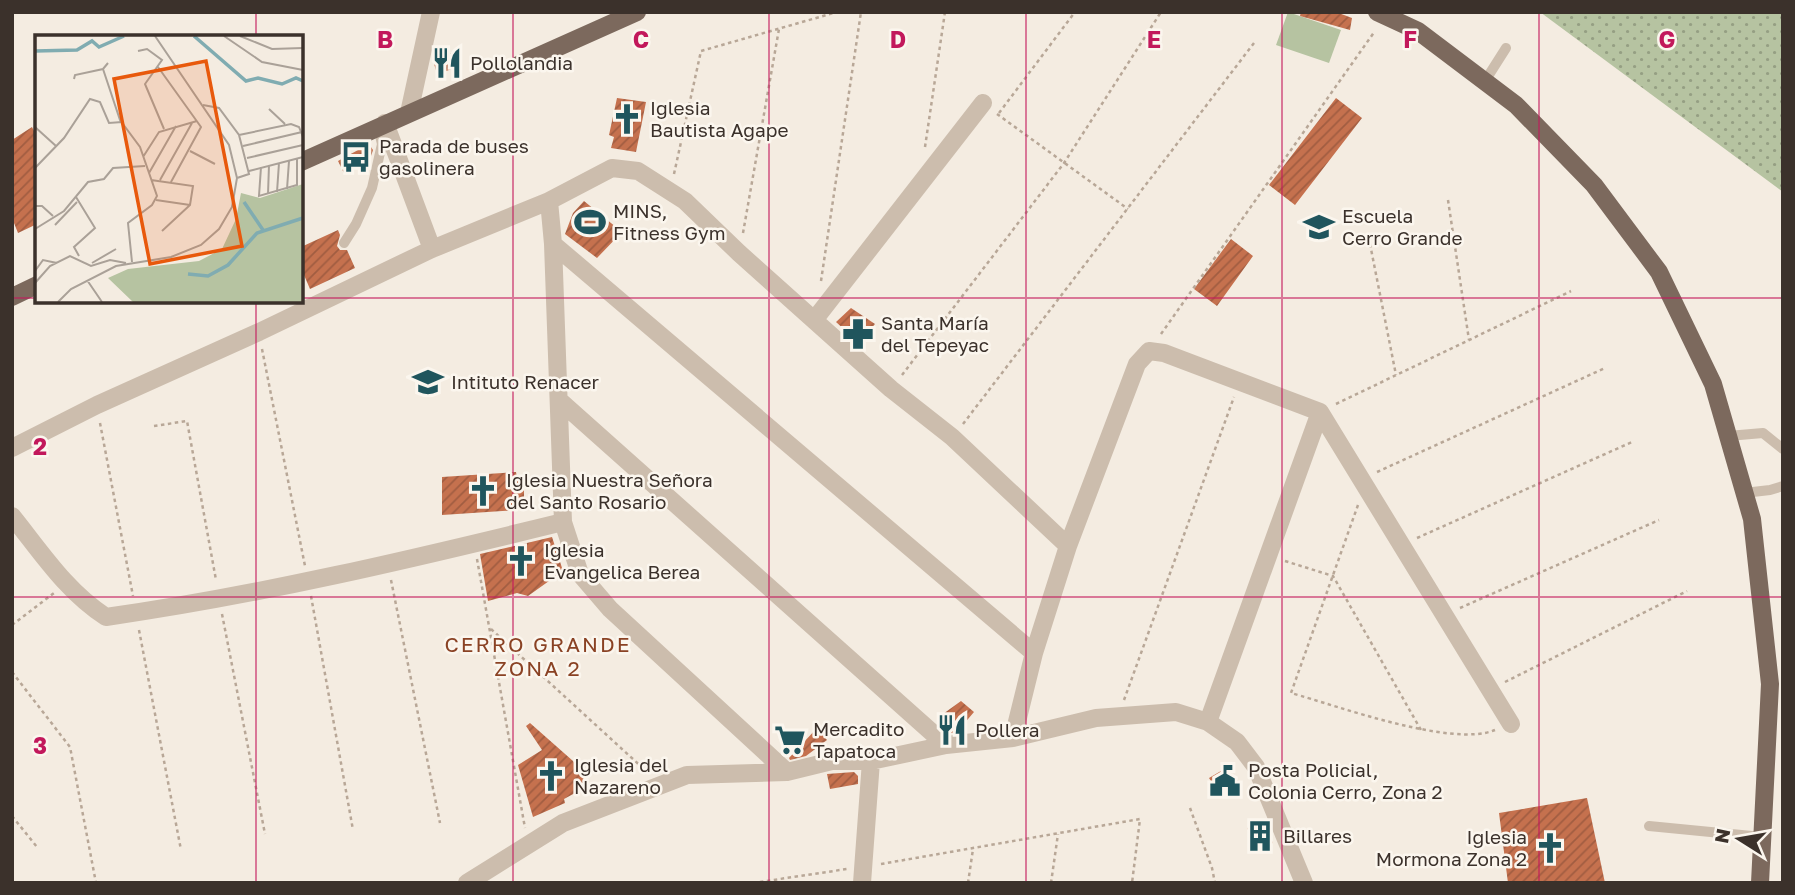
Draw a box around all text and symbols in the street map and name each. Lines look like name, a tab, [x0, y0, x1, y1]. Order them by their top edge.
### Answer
text: B	[377, 25, 393, 53]
text: C	[633, 25, 649, 53]
text: D	[890, 25, 906, 53]
text: E	[1147, 25, 1161, 53]
text: F	[1403, 25, 1417, 53]
text: G	[1659, 25, 1675, 53]
inset map	[35, 35, 303, 303]
restaurant icon: Pollolandia	[430, 46, 464, 80]
place label: Pollolandia	[470, 51, 573, 74]
place label: Iglesia Bautista Agape	[650, 96, 788, 141]
church icon: Iglesia Bautista Agape	[610, 102, 644, 136]
place label: Parada de buses gasolinera	[379, 134, 529, 179]
bus stop icon: Parada de buses gasolinera	[339, 140, 373, 174]
place label: MINS, Fitness Gym	[613, 199, 725, 244]
place label: Escuela Cerro Grande	[1342, 204, 1462, 249]
sports icon: MINS, Fitness Gym	[573, 205, 607, 239]
school or university icon: Escuela Cerro Grande	[1302, 210, 1336, 244]
place label: Santa María del Tepeyac	[881, 311, 989, 356]
pharmacy icon: Santa María del Tepeyac	[841, 317, 875, 351]
school or university icon: Intituto Renacer	[411, 365, 445, 399]
place label: Intituto Renacer	[451, 370, 600, 393]
text: 2	[33, 432, 47, 460]
place label: Iglesia Nuestra Señora del Santo Rosario	[506, 468, 713, 513]
church icon: Iglesia Nuestra Señora del Santo Rosario	[466, 474, 500, 508]
place label: Iglesia Evangelica Berea	[544, 538, 700, 583]
church icon: Iglesia Evangelica Berea	[504, 544, 538, 578]
district label: CERRO GRANDE ZONA 2	[444, 631, 632, 681]
restaurant icon: Pollera	[935, 713, 969, 747]
place label: Mercadito Tapatoca	[813, 717, 904, 762]
place label: Pollera	[975, 718, 1040, 741]
supermarket icon: Mercadito Tapatoca	[773, 723, 807, 757]
text: 3	[33, 731, 47, 759]
place label: Iglesia del Nazareno	[574, 753, 668, 798]
place label: Posta Policial, Colonia Cerro, Zona 2	[1248, 758, 1443, 803]
church icon: Iglesia del Nazareno	[534, 759, 568, 793]
public building icon: Posta Policial, Colonia Cerro, Zona 2	[1208, 764, 1242, 798]
north arrow	[1704, 804, 1774, 874]
building icon: Billares	[1243, 819, 1277, 853]
place label: Billares	[1283, 824, 1352, 847]
place label: Iglesia Mormona Zona 2	[1376, 825, 1527, 870]
text: N	[1709, 826, 1734, 845]
church icon: Iglesia Mormona Zona 2	[1533, 831, 1567, 865]

